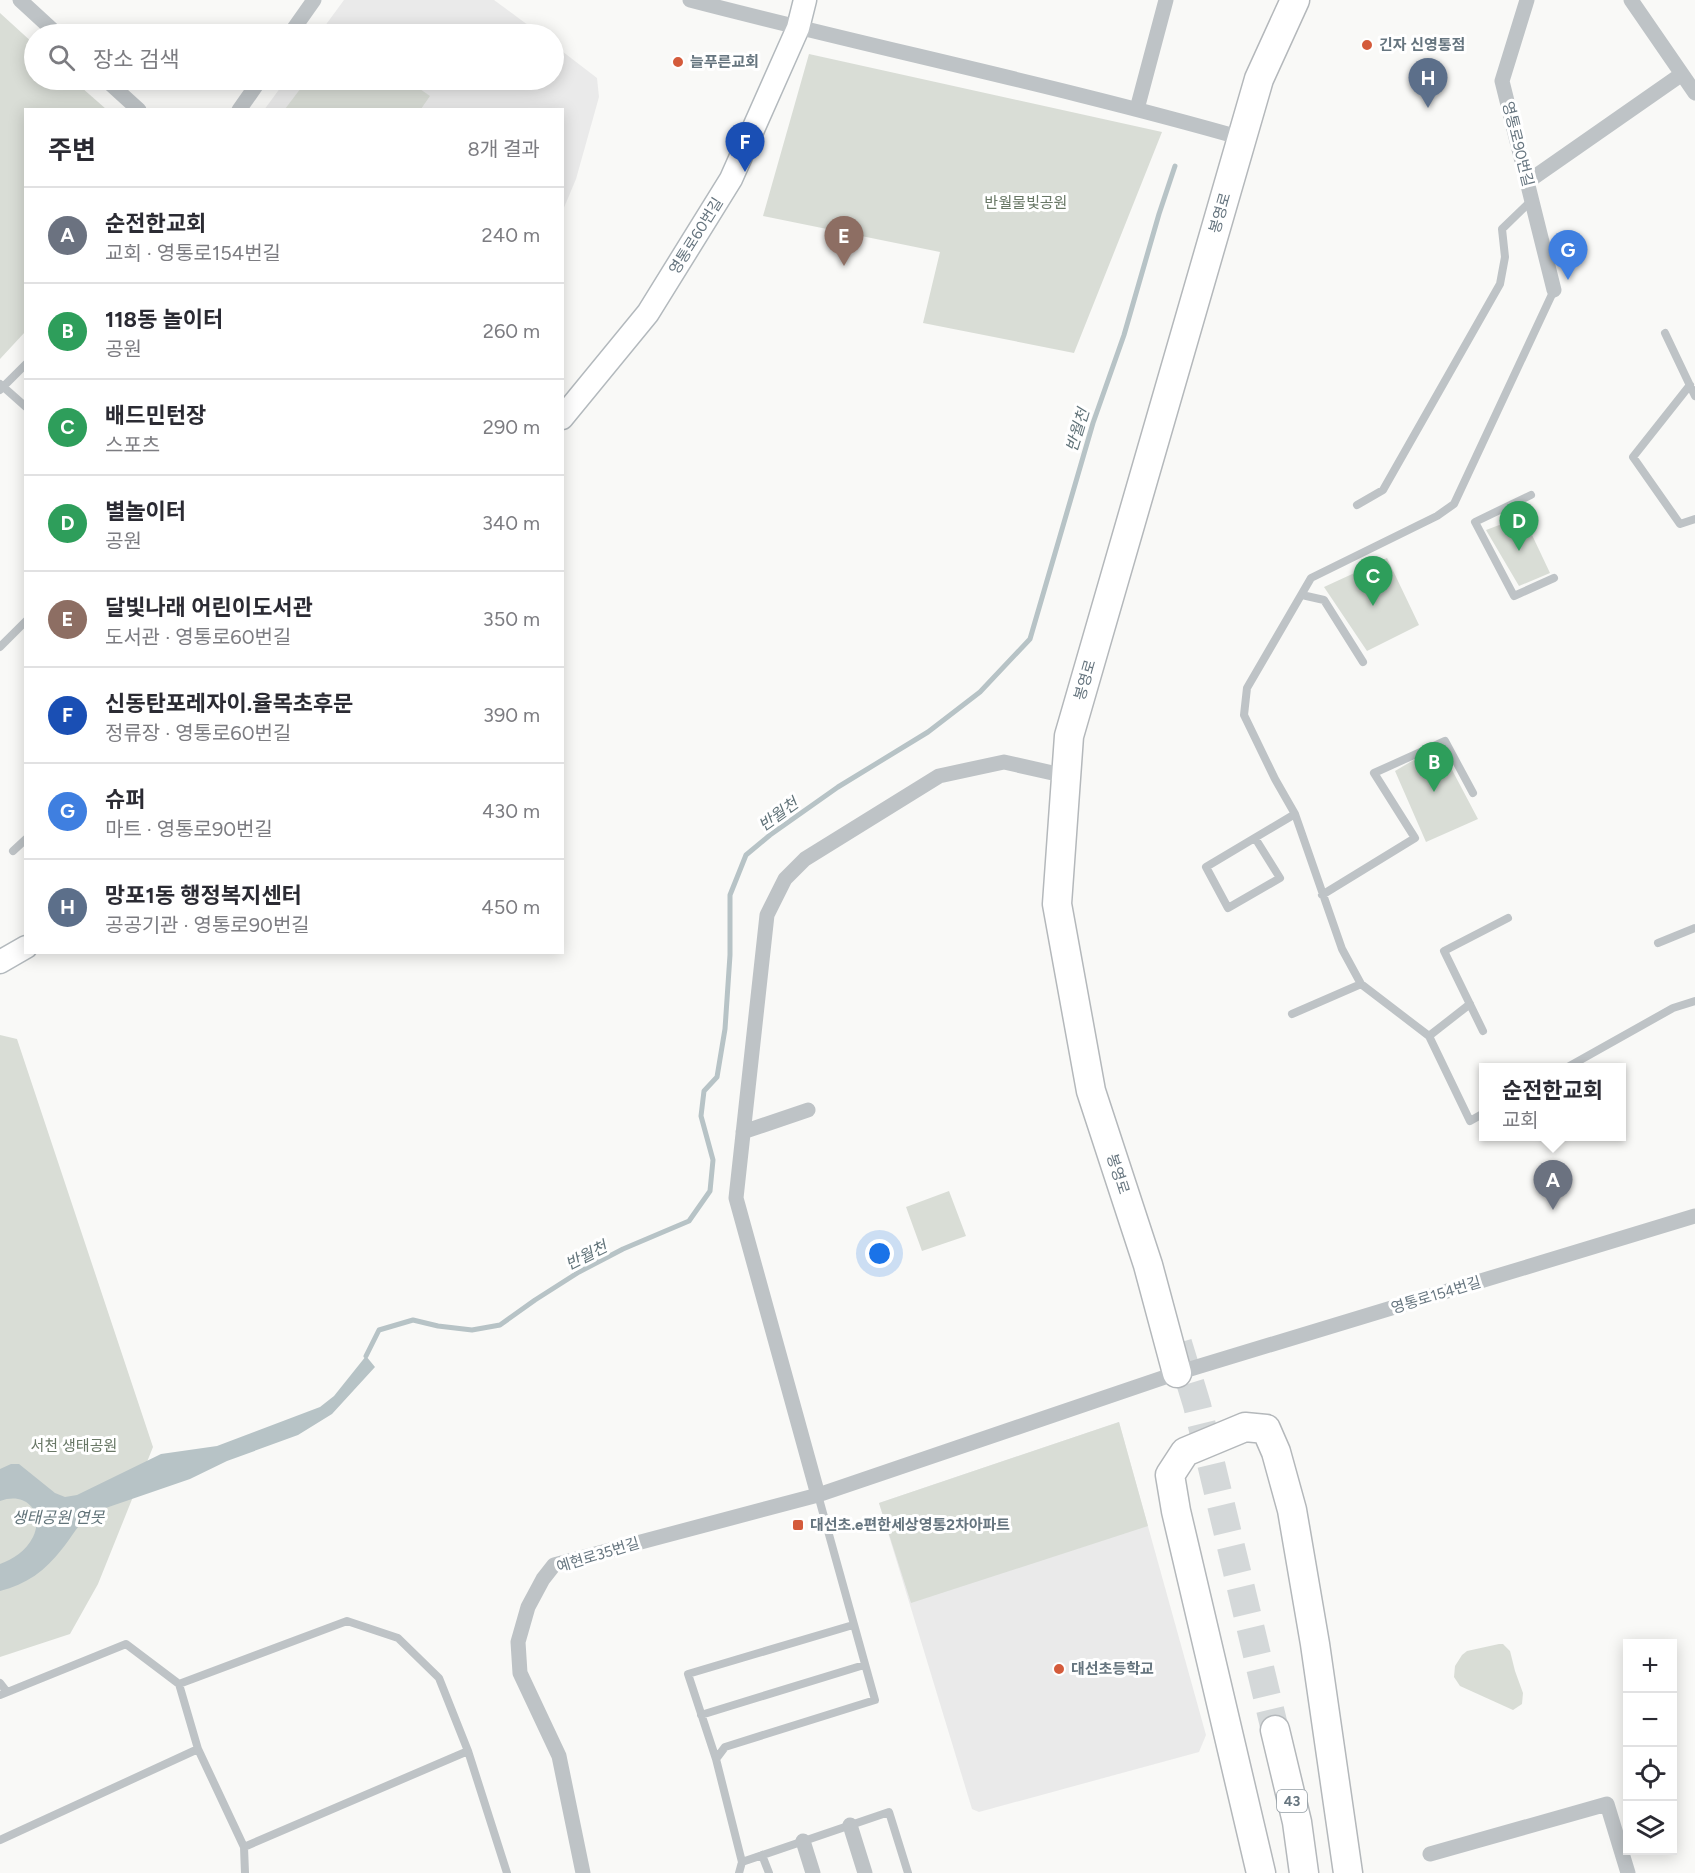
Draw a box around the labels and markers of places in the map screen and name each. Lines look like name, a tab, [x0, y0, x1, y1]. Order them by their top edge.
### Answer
place label: 긴자 신영통점	[1379, 36, 1465, 54]
marker: 긴자 신영통점	[1360, 38, 1374, 52]
place label: 늘푸른교회	[690, 53, 759, 71]
marker: 늘푸른교회	[671, 55, 685, 69]
pin: H	[1408, 58, 1448, 108]
pin: F	[726, 122, 764, 172]
pin: E	[824, 216, 864, 266]
pin: G	[1548, 230, 1588, 280]
pin: D	[1500, 502, 1538, 551]
pin: C	[1354, 556, 1392, 606]
pin: B	[1414, 742, 1454, 792]
pin: A	[1534, 1160, 1572, 1210]
place label: 대선초.e편한세상영통2차아파트	[810, 1516, 1010, 1534]
marker: 대선초.e편한세상영통2차아파트	[791, 1518, 805, 1532]
place label: 대선초등학교	[1071, 1660, 1154, 1678]
marker: 대선초등학교	[1052, 1662, 1066, 1676]

